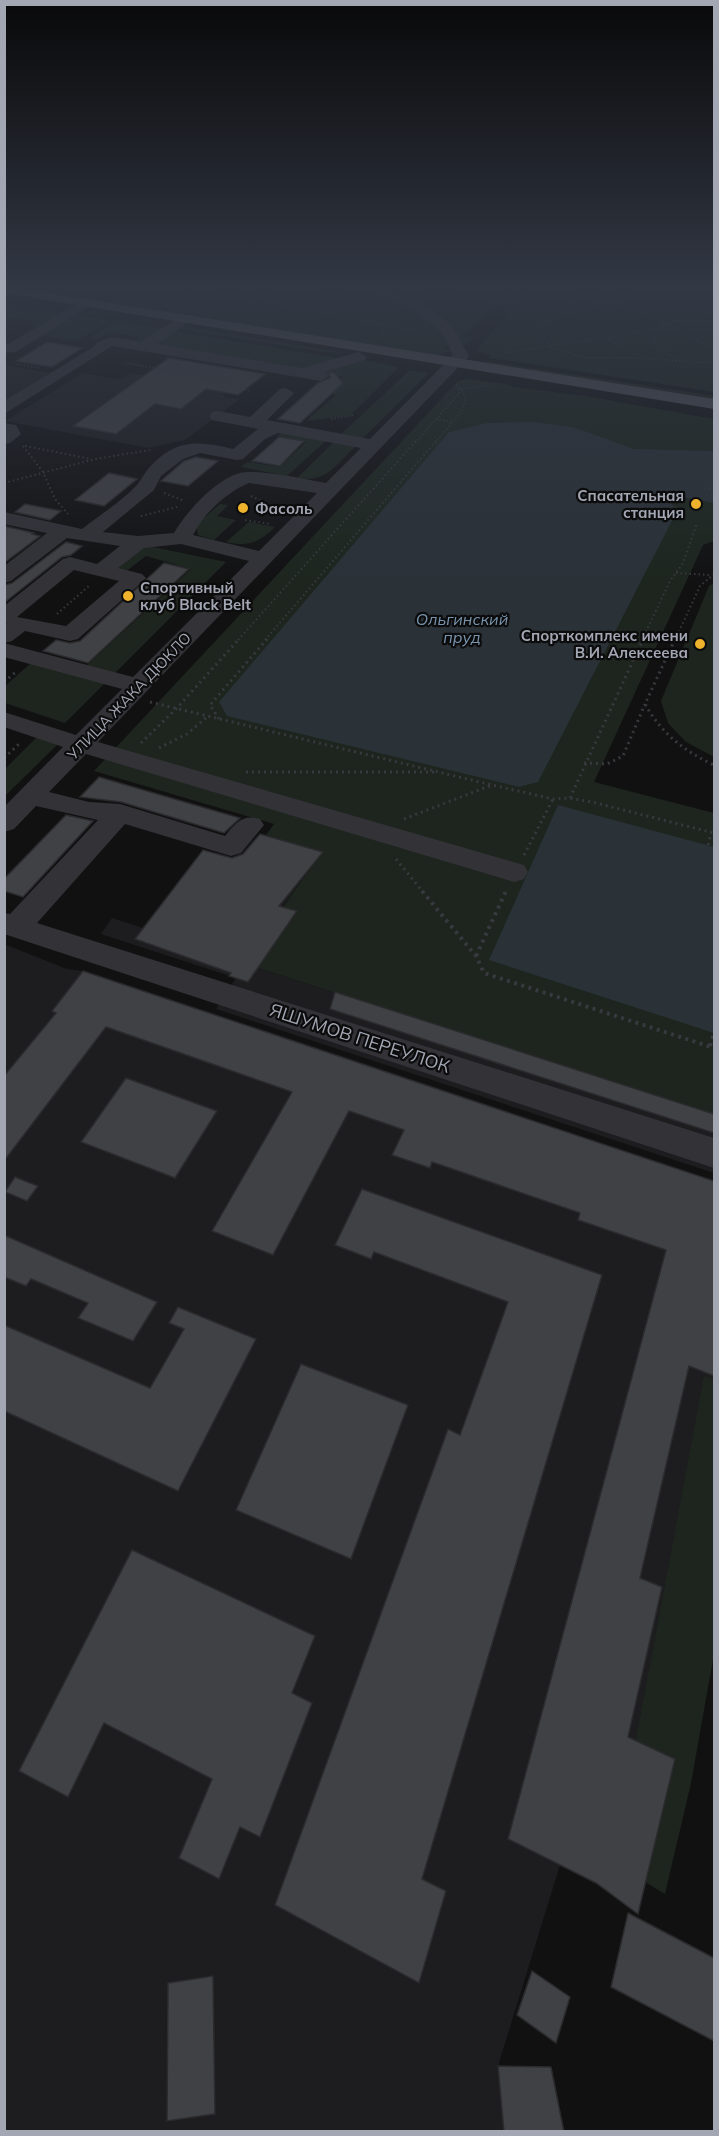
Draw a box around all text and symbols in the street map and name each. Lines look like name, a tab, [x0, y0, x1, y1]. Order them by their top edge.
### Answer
place label: Спасательная станция	[577, 486, 684, 522]
marker: Спасательная станция	[689, 497, 703, 511]
place label: Фасоль	[255, 499, 312, 518]
marker: Фасоль	[236, 501, 250, 515]
place label: Спортивный клуб Black Belt	[140, 578, 251, 614]
marker: Спортивный клуб Black Belt	[121, 589, 135, 603]
water label: Ольгинский пруд	[416, 609, 508, 647]
place label: Спорткомплекс имени В.И. Алексеева	[521, 626, 688, 662]
street label: УЛИЦА ЖАКА ДЮКЛО	[62, 628, 195, 765]
marker: Спорткомплекс имени В.И. Алексеева	[693, 637, 707, 651]
street label: ЯШУМОВ ПЕРЕУЛОК	[267, 998, 453, 1078]

